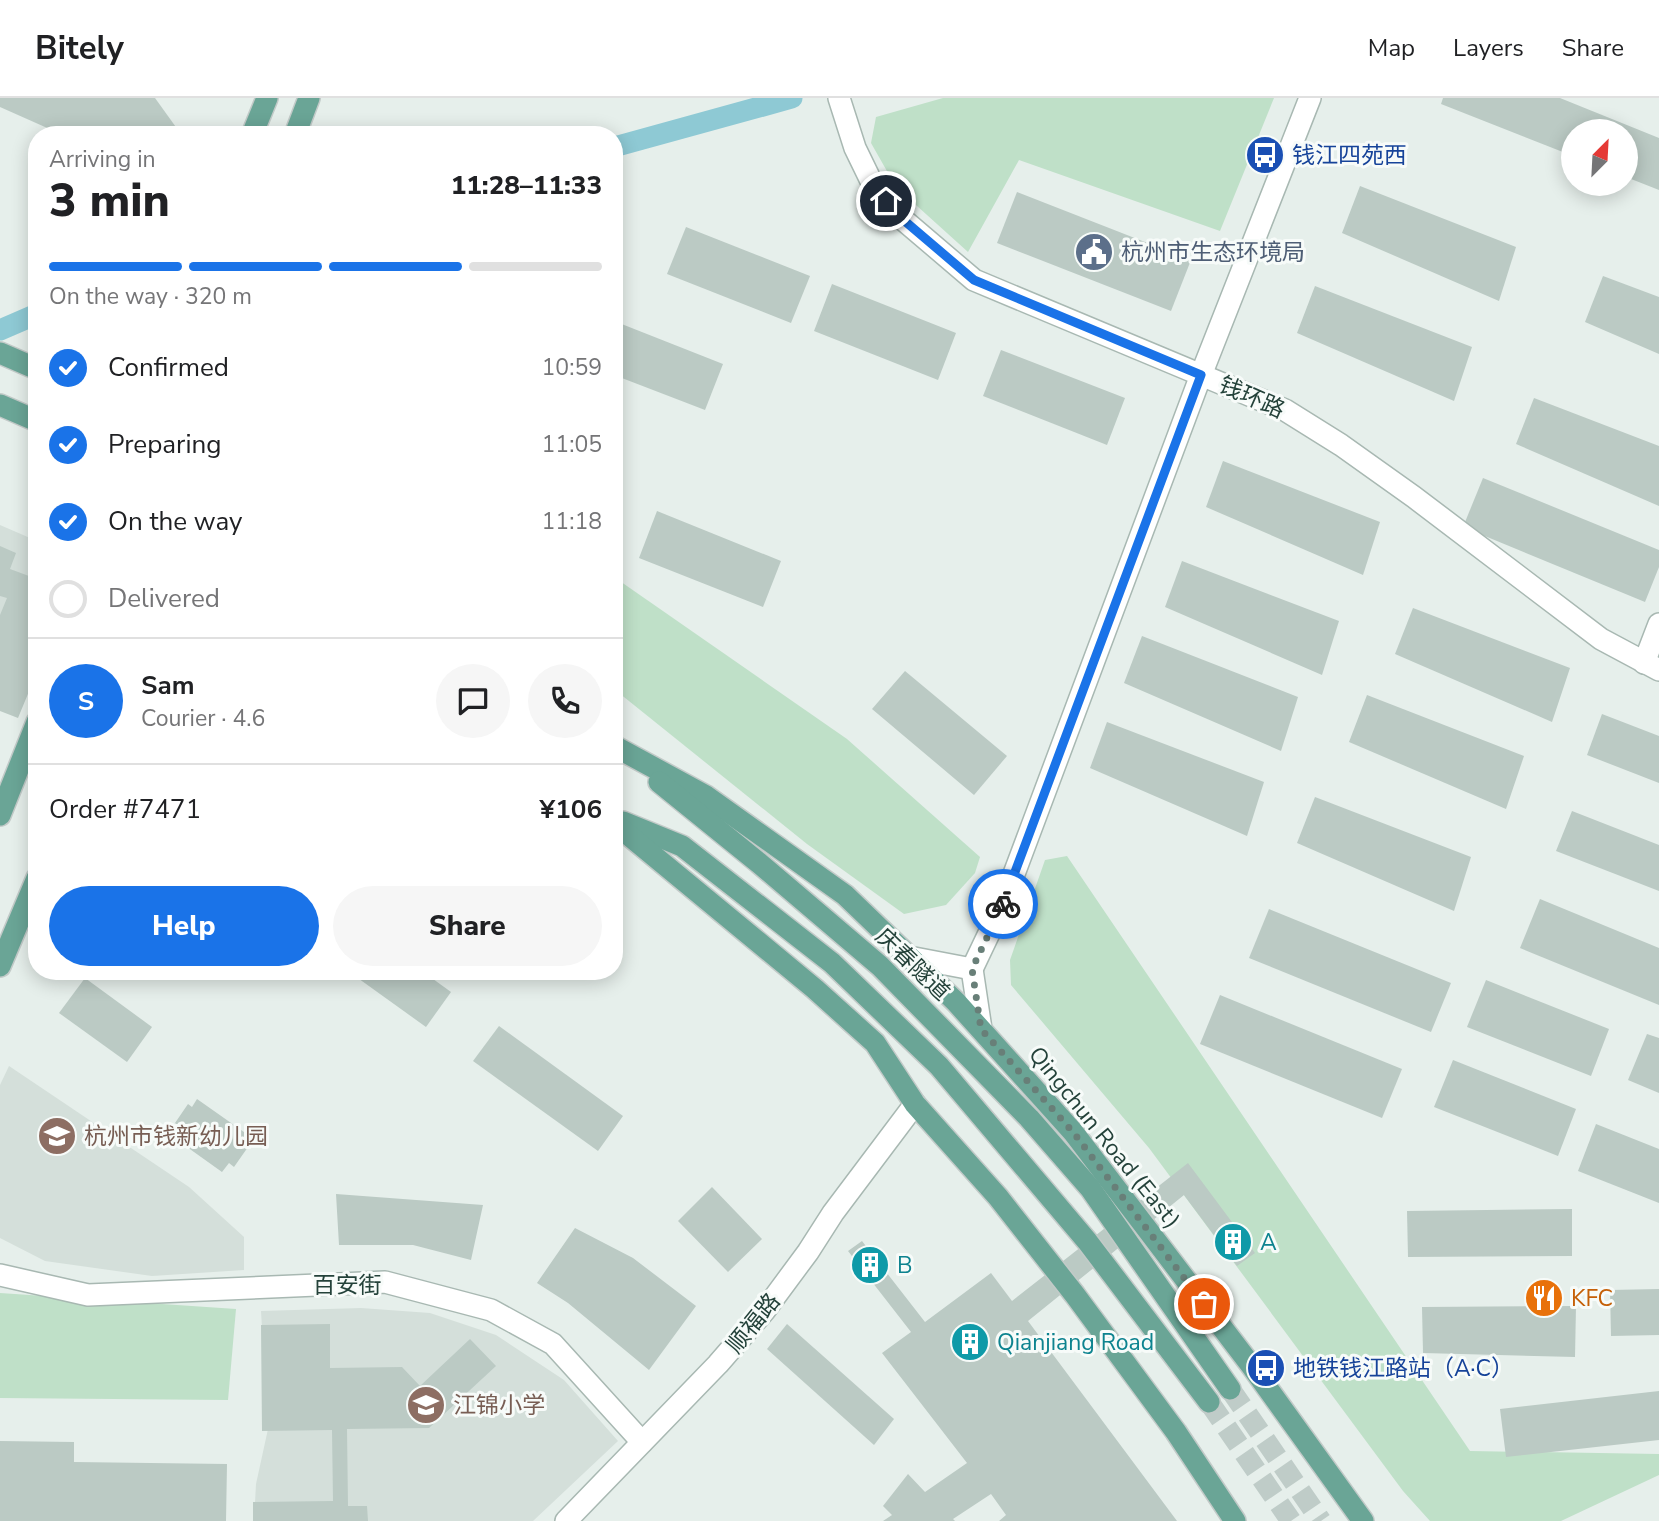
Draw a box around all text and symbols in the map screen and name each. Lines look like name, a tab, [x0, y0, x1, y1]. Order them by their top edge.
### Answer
text: Bitely	[35, 26, 124, 71]
text: Map	[1368, 32, 1415, 64]
text: Layers	[1453, 32, 1524, 64]
text: Share	[1562, 32, 1624, 64]
north arrow	[1561, 119, 1638, 196]
map controls	[1561, 119, 1638, 196]
bus stop icon: 钱江四苑西	[1244, 134, 1286, 176]
place label: 钱江四苑西	[1292, 140, 1407, 171]
text: Arriving in	[49, 144, 156, 175]
text: 11:28–11:33	[451, 168, 602, 203]
text: 3 min	[49, 169, 170, 232]
pin	[856, 171, 916, 231]
icon: home	[867, 182, 905, 220]
public building icon: 杭州市生态环境局	[1073, 231, 1115, 273]
place label: 杭州市生态环境局	[1121, 237, 1305, 268]
text: On the way · 320 m	[49, 281, 252, 312]
icon: check	[49, 349, 87, 387]
text: Confirmed	[108, 350, 229, 385]
text: 10:59	[542, 352, 602, 383]
street label: 钱环路	[1214, 369, 1290, 426]
icon: check	[49, 426, 87, 464]
text: Preparing	[108, 427, 221, 462]
text: 11:05	[542, 429, 602, 460]
icon: check	[49, 503, 87, 541]
text: On the way	[108, 504, 242, 539]
text: 11:18	[542, 506, 602, 537]
text: Delivered	[108, 581, 220, 616]
button: chat	[436, 664, 510, 738]
button: phone	[528, 664, 602, 738]
text: Sam	[141, 668, 194, 703]
text: S	[78, 684, 94, 719]
text: Courier · 4.6	[141, 703, 265, 734]
text: Order #7471	[49, 792, 201, 827]
text: ¥106	[540, 792, 602, 827]
courier	[968, 869, 1038, 939]
icon: bike	[984, 885, 1022, 923]
button: Help	[49, 886, 319, 966]
button: Share	[333, 886, 602, 966]
street label: 庆春隧道	[869, 921, 957, 1007]
street label: Qingchun Road (East)	[1022, 1040, 1188, 1235]
school or university icon: 杭州市钱新幼儿园	[36, 1115, 78, 1157]
place label: 杭州市钱新幼儿园	[84, 1121, 268, 1152]
building icon: A	[1212, 1221, 1254, 1263]
place label: A	[1260, 1227, 1277, 1258]
building icon: B	[849, 1244, 891, 1286]
place label: B	[897, 1250, 913, 1281]
street label: 百安街	[313, 1270, 382, 1301]
pin	[1174, 1274, 1234, 1334]
restaurant icon: KFC	[1523, 1277, 1565, 1319]
place label: KFC	[1571, 1283, 1613, 1314]
icon: bag	[1185, 1285, 1223, 1323]
street label: 顺福路	[720, 1287, 787, 1360]
building icon: Qianjiang Road	[949, 1321, 991, 1363]
place label: Qianjiang Road	[997, 1327, 1154, 1358]
bus stop icon: 地铁钱江路站（A·C）	[1245, 1347, 1287, 1389]
place label: 地铁钱江路站（A·C）	[1293, 1353, 1514, 1384]
school or university icon: 江锦小学	[405, 1384, 447, 1426]
place label: 江锦小学	[453, 1390, 545, 1421]

